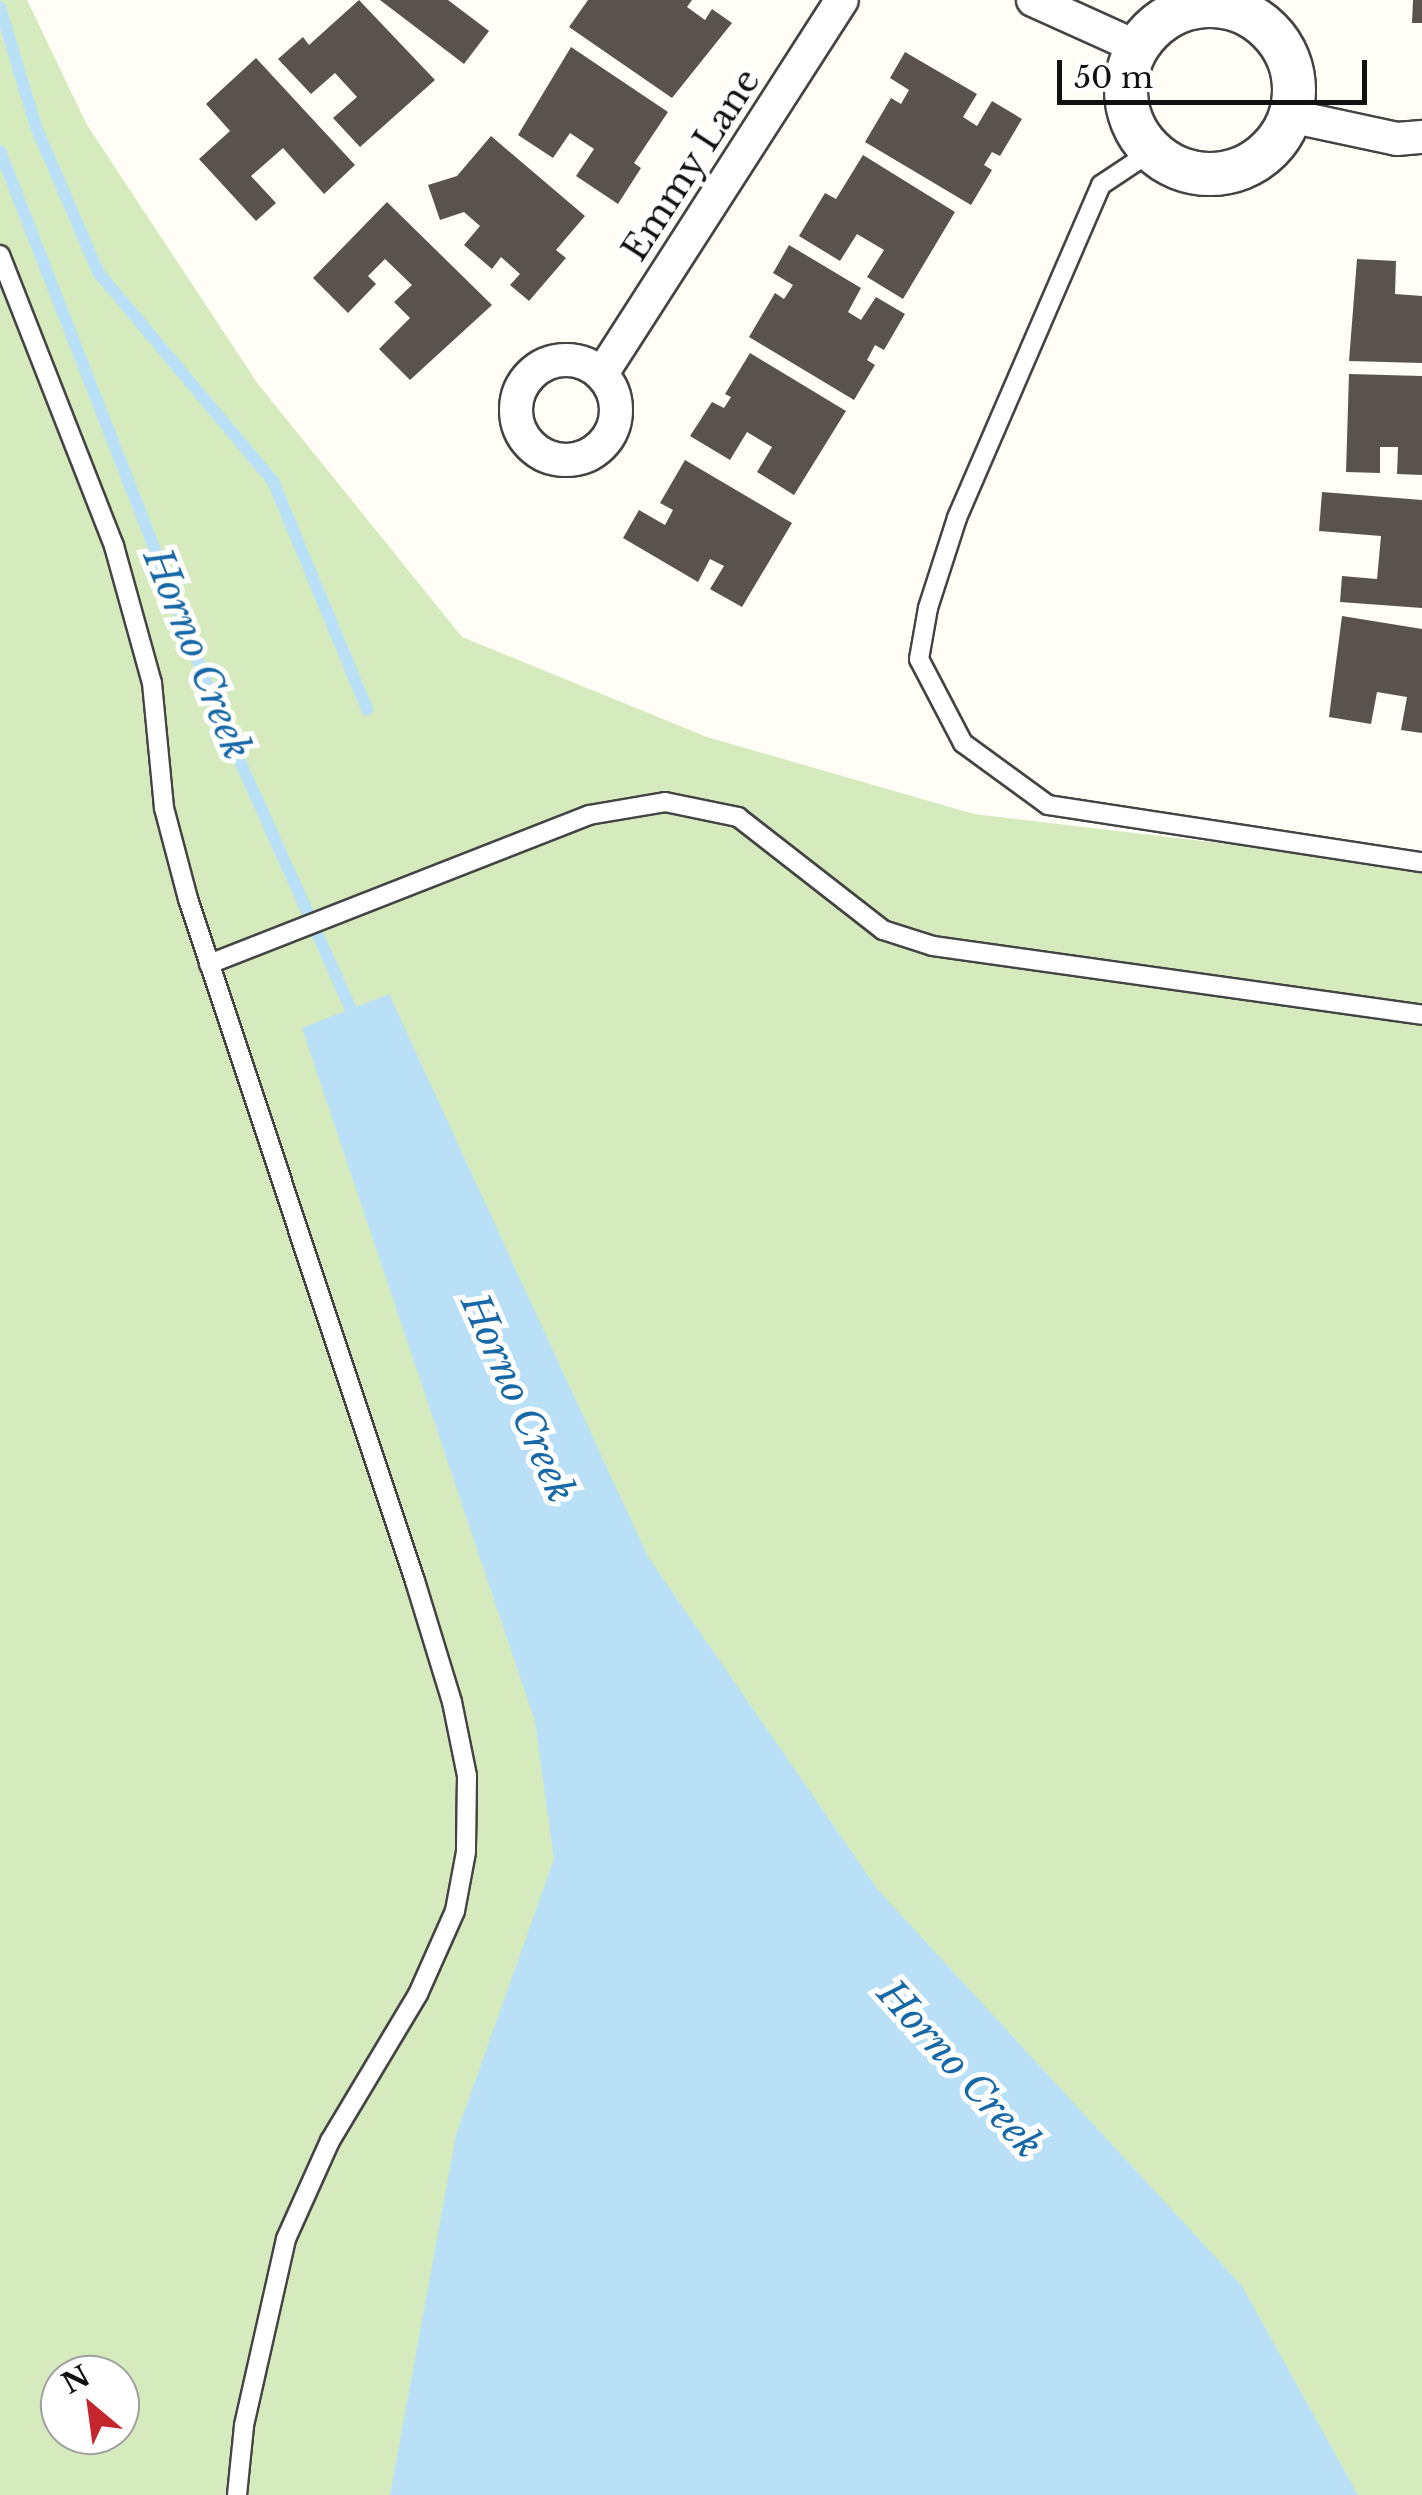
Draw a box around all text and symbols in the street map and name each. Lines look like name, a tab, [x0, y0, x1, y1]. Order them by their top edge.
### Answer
scale bar	[1062, 40, 1372, 102]
text: 50 m	[1074, 59, 1153, 96]
street label: Emmy Lane	[613, 61, 769, 269]
water label: Horno Creek	[134, 542, 260, 766]
water label: Horno Creek	[452, 1287, 584, 1509]
water label: Horno Creek	[868, 1971, 1052, 2167]
north arrow	[40, 2355, 140, 2455]
text: N	[56, 2358, 96, 2402]

